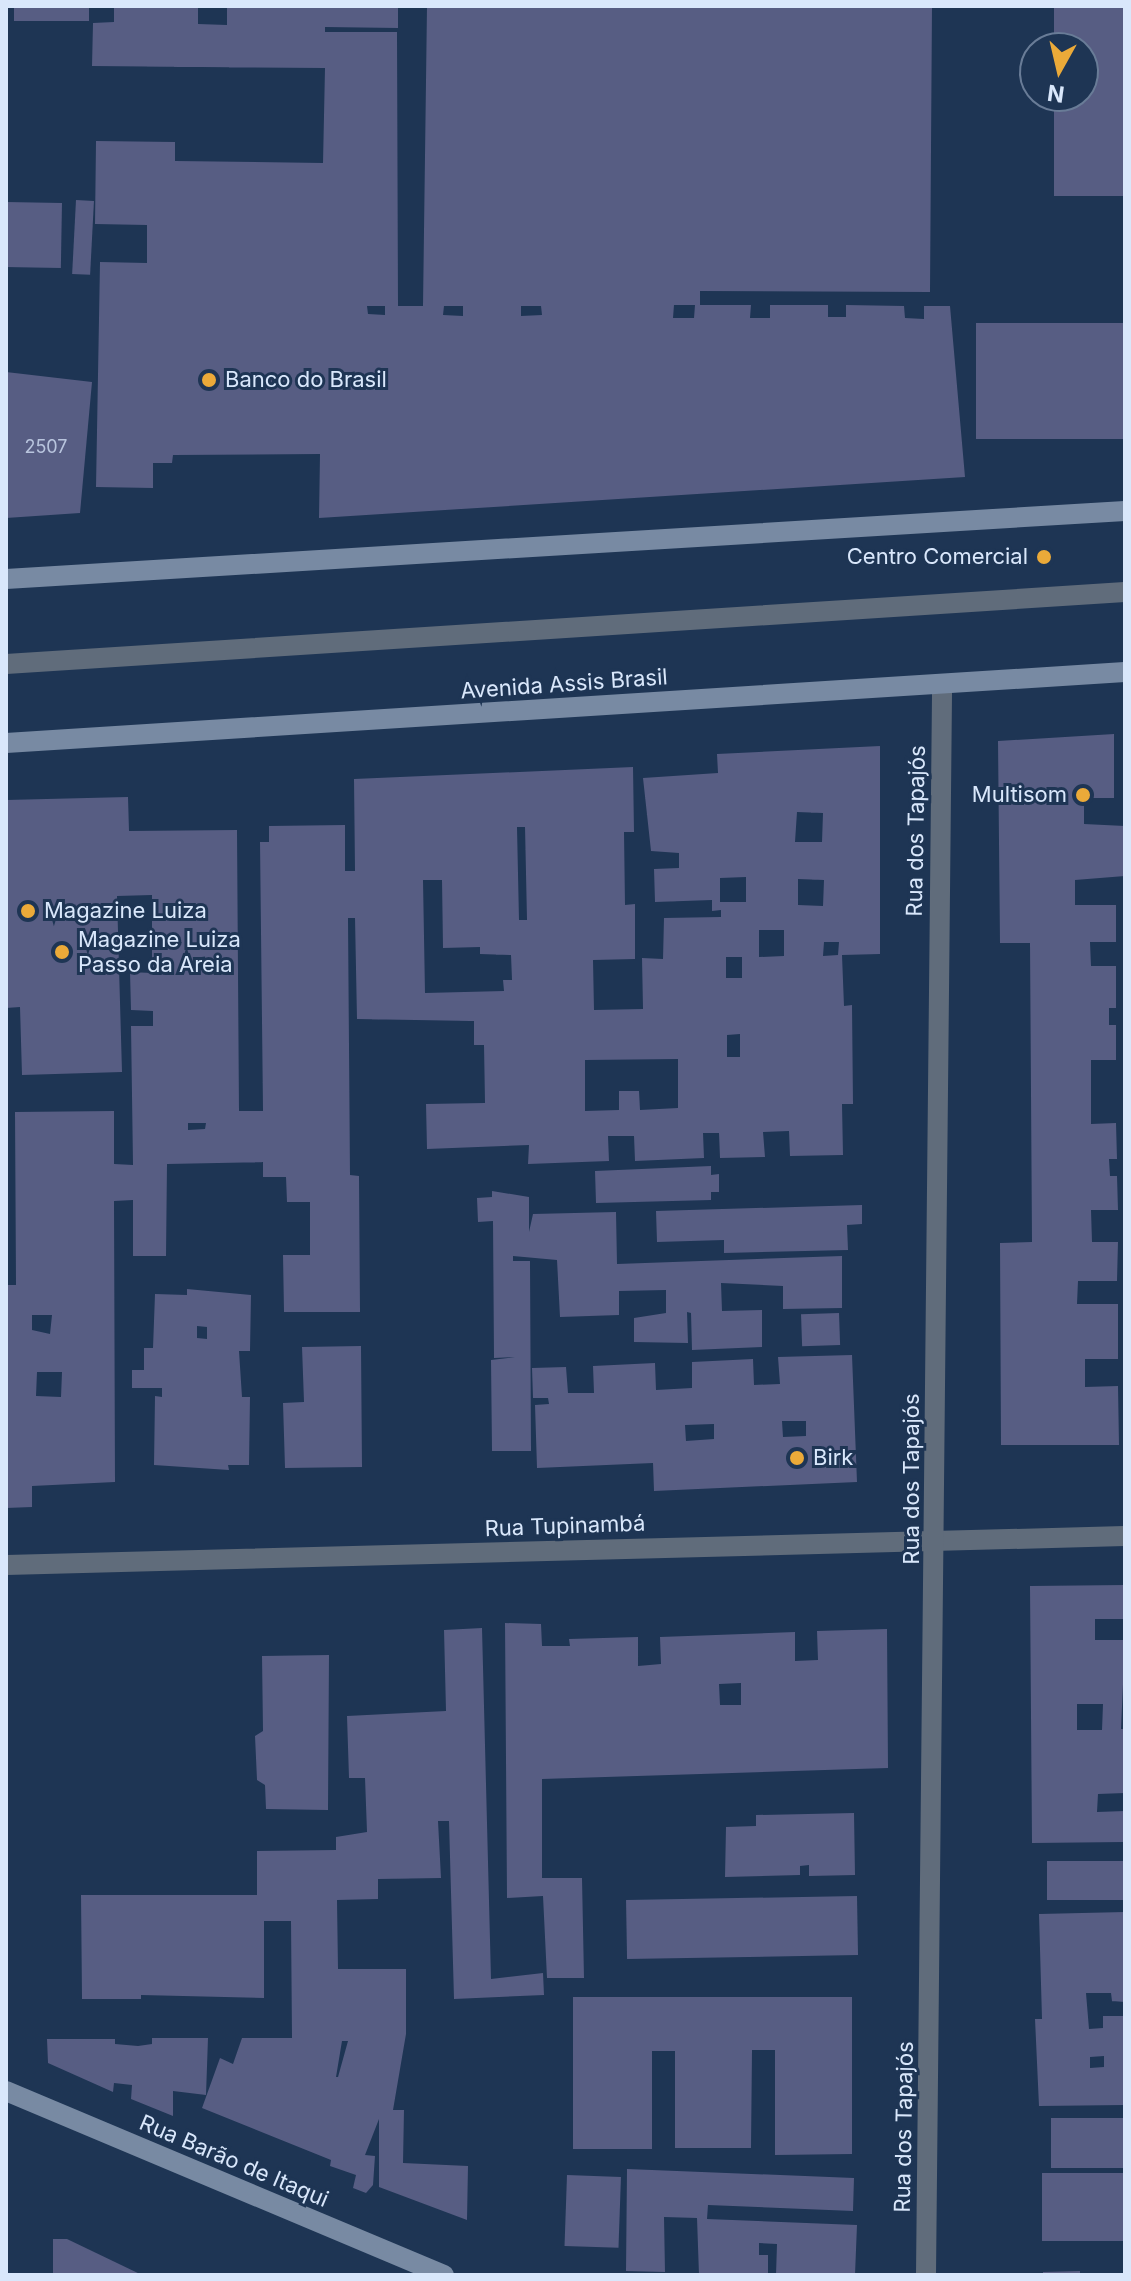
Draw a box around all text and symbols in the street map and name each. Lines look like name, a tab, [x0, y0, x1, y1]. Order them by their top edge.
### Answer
north arrow	[1019, 32, 1099, 112]
text: N	[1046, 80, 1066, 108]
place label: Banco do Brasil	[225, 367, 387, 393]
marker: Banco do Brasil	[200, 371, 218, 389]
house number: 2507	[24, 436, 68, 458]
place label: Centro Comercial	[847, 544, 1028, 570]
marker: Centro Comercial	[1035, 548, 1053, 566]
street label: Avenida Assis Brasil	[460, 664, 668, 704]
street label: Rua dos Tapajós	[901, 745, 931, 917]
place label: Multisom	[972, 782, 1067, 808]
marker: Multisom	[1074, 786, 1092, 804]
place label: Magazine Luiza	[44, 898, 207, 924]
marker: Magazine Luiza	[19, 902, 37, 920]
place label: Magazine Luiza Passo da Areia	[78, 926, 241, 978]
marker: Magazine Luiza Passo da Areia	[53, 943, 71, 961]
street label: Rua dos Tapajós	[899, 1393, 925, 1565]
place label: Birk	[813, 1445, 853, 1471]
marker: Birk	[788, 1449, 806, 1467]
street label: Rua Tupinambá	[484, 1510, 646, 1542]
street label: Rua dos Tapajós	[889, 2041, 919, 2213]
street label: Rua Barão de Itaqui	[136, 2109, 332, 2213]

